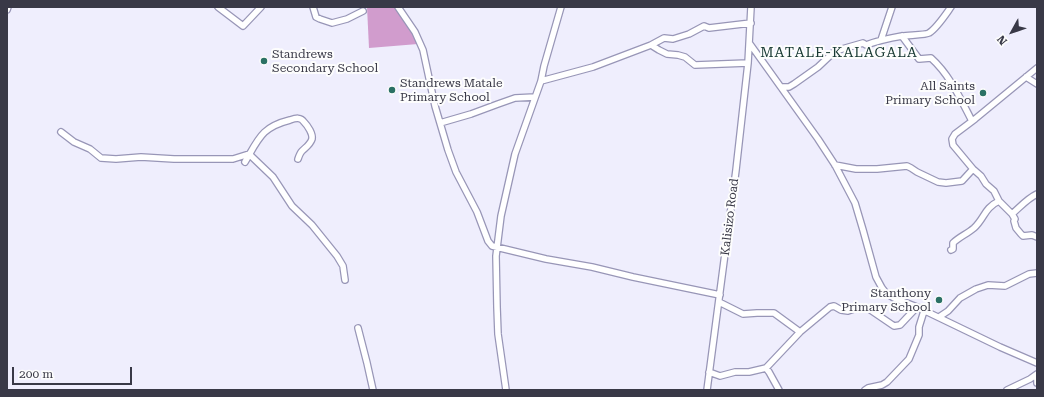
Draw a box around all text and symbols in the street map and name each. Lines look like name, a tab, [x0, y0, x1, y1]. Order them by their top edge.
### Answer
north arrow	[992, 12, 1032, 52]
text: N	[995, 33, 1010, 47]
district label: MATALE-KALAGALA	[760, 45, 918, 61]
place label: Standrews Secondary School	[272, 47, 378, 75]
marker: Standrews Secondary School	[259, 56, 269, 66]
place label: Standrews Matale Primary School	[400, 76, 503, 104]
place label: All Saints Primary School	[885, 79, 975, 107]
marker: Standrews Matale Primary School	[387, 85, 397, 95]
marker: All Saints Primary School	[978, 88, 988, 98]
street label: Kalisizo Road	[718, 178, 742, 256]
place label: Stanthony Primary School	[841, 286, 931, 314]
marker: Stanthony Primary School	[934, 295, 944, 305]
scale bar	[14, 359, 134, 385]
text: 200 m	[19, 367, 53, 381]

